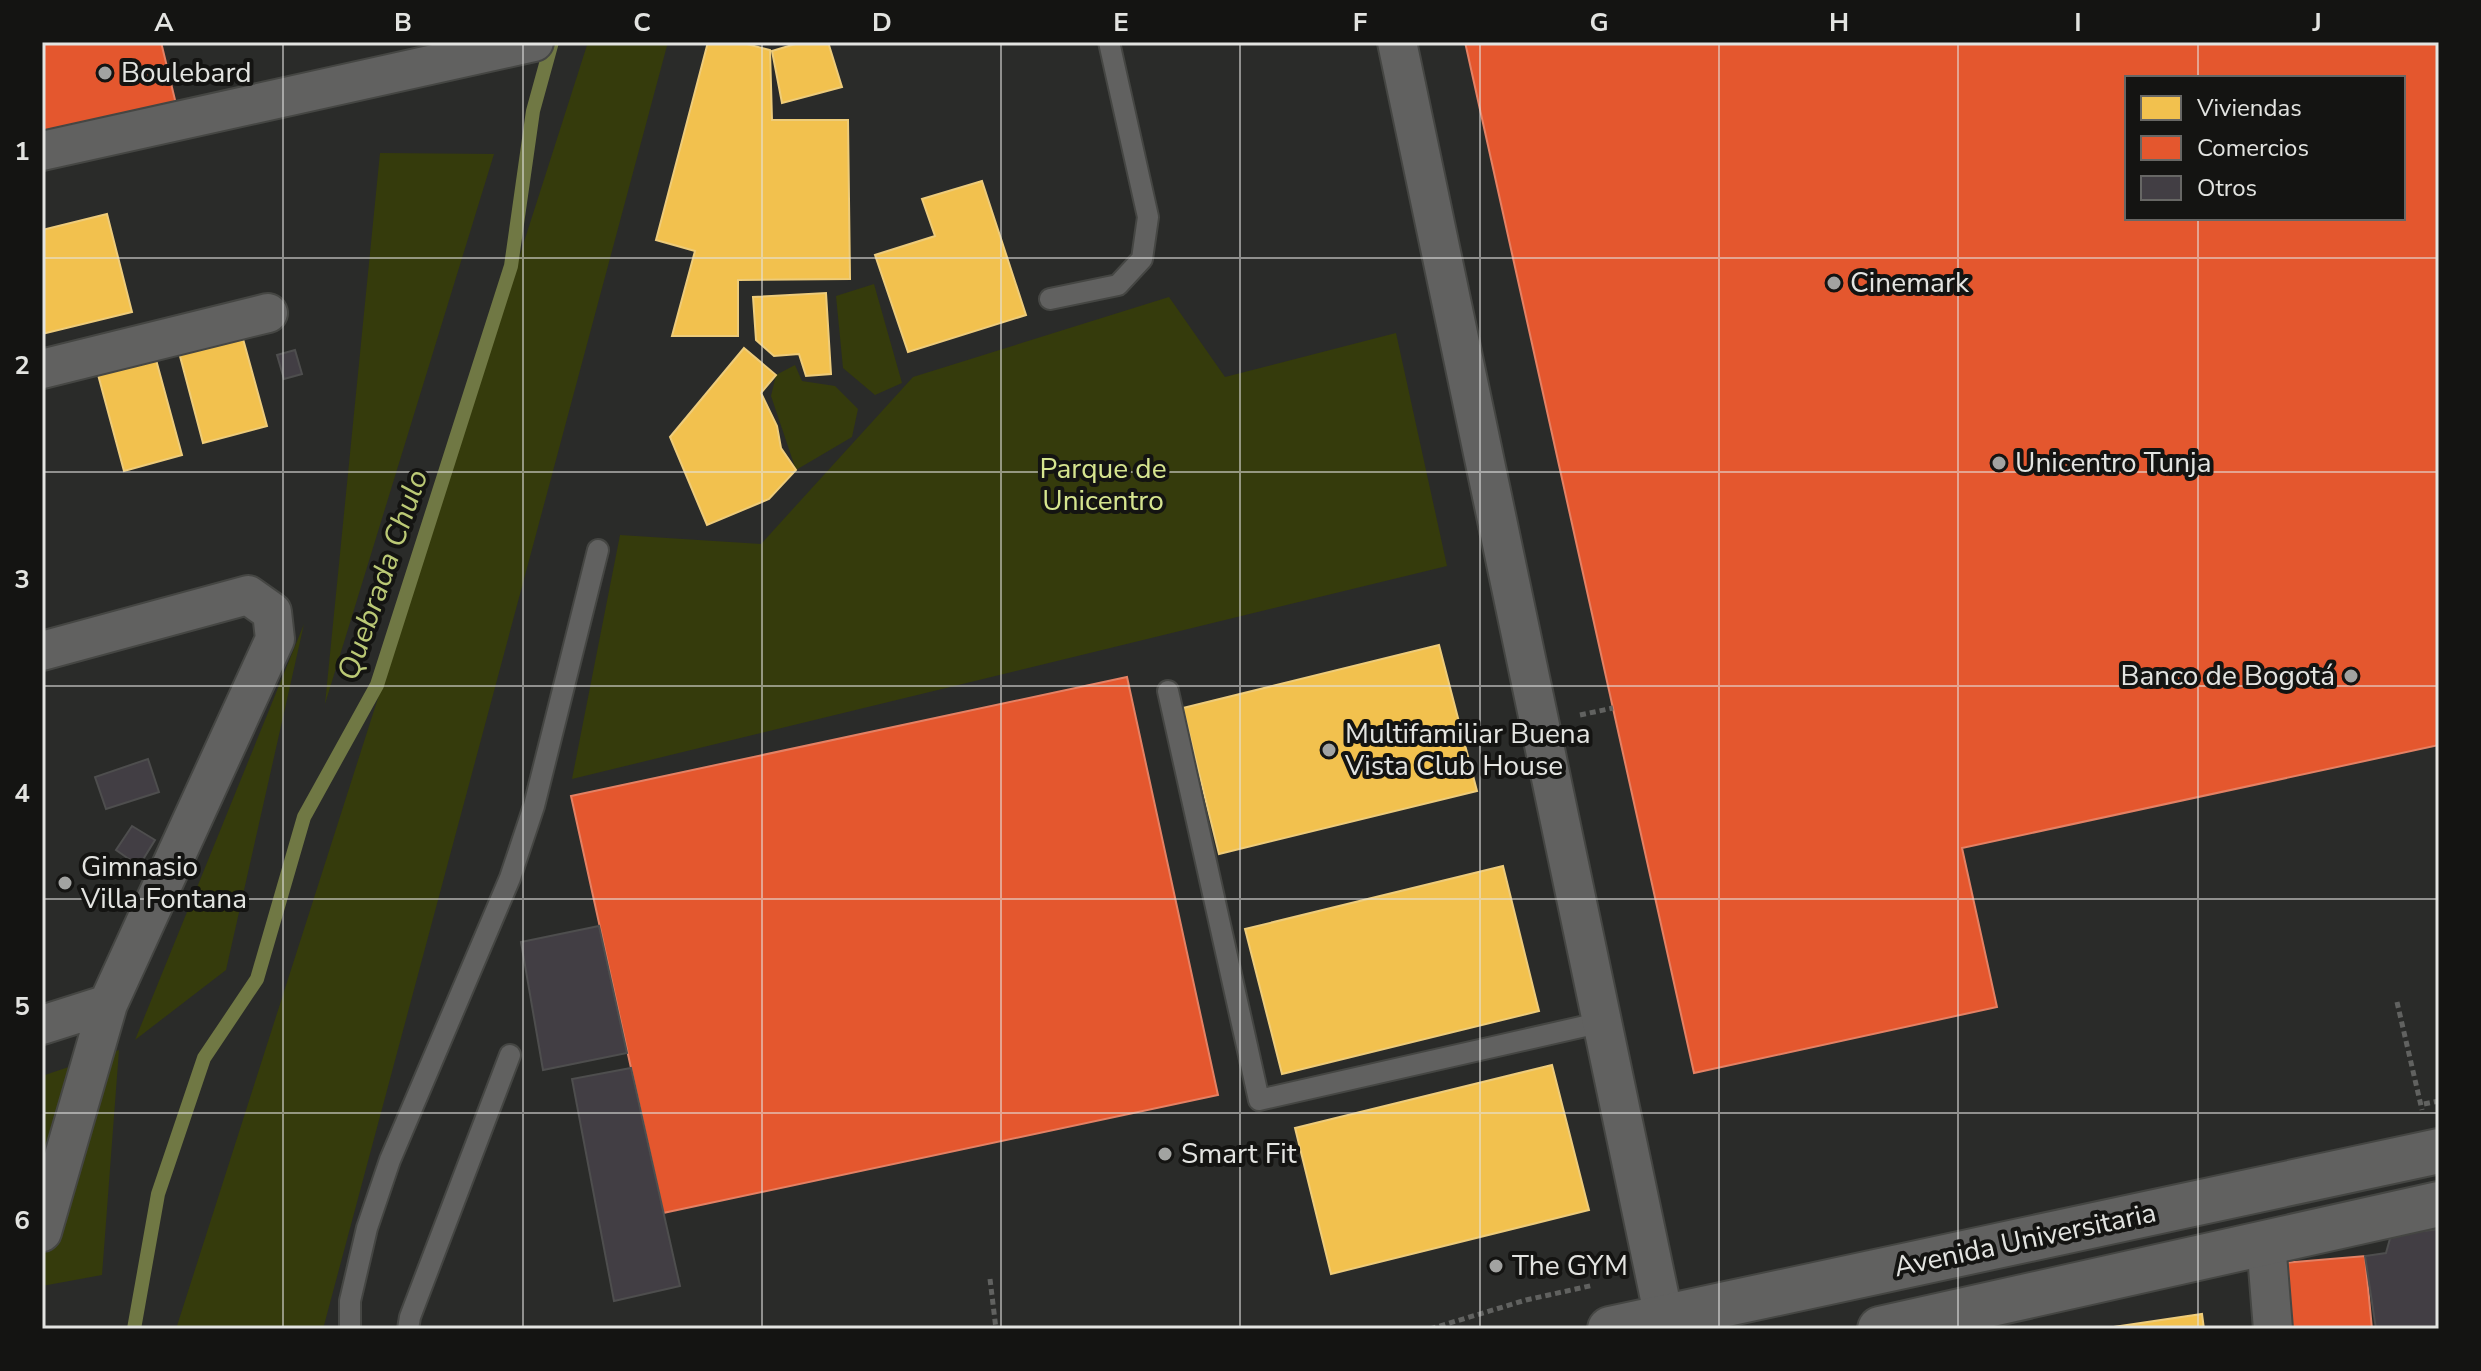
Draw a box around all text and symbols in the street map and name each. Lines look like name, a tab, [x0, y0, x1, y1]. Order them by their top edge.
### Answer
text: A	[154, 5, 174, 40]
text: B	[394, 5, 412, 40]
text: C	[633, 5, 651, 40]
text: D	[872, 5, 892, 40]
text: E	[1113, 5, 1129, 40]
text: F	[1353, 5, 1367, 40]
text: G	[1589, 5, 1609, 40]
text: H	[1829, 5, 1849, 40]
text: I	[2074, 5, 2082, 40]
text: J	[2311, 5, 2322, 40]
place label: Boulebard	[121, 54, 252, 92]
marker: Boulebard	[96, 64, 114, 82]
legend	[2125, 76, 2405, 220]
text: Viviendas	[2196, 92, 2302, 124]
text: Comercios	[2197, 132, 2309, 164]
text: 1	[14, 134, 30, 169]
text: Otros	[2197, 172, 2257, 204]
place label: Cinemark	[1850, 264, 1970, 302]
marker: Cinemark	[1825, 274, 1843, 292]
text: 2	[14, 348, 30, 383]
place label: Unicentro Tunja	[2015, 444, 2212, 482]
park label: Parque de Unicentro	[1039, 450, 1167, 520]
marker: Unicentro Tunja	[1990, 454, 2008, 472]
water label: Quebrada Chulo	[328, 464, 438, 686]
text: 3	[14, 562, 30, 597]
place label: Banco de Bogotá	[2120, 657, 2335, 695]
marker: Banco de Bogotá	[2342, 667, 2360, 685]
place label: Multifamiliar Buena Vista Club House	[1344, 715, 1591, 785]
marker: Multifamiliar Buena Vista Club House	[1320, 741, 1338, 759]
text: 4	[14, 776, 30, 811]
place label: Gimnasio Villa Fontana	[80, 848, 247, 918]
marker: Gimnasio Villa Fontana	[56, 874, 74, 892]
text: 5	[14, 989, 30, 1024]
place label: Smart Fit	[1181, 1135, 1297, 1173]
marker: Smart Fit	[1156, 1145, 1174, 1163]
street label: Avenida Universitaria	[1890, 1194, 2160, 1286]
text: 6	[14, 1203, 30, 1238]
place label: The GYM	[1512, 1247, 1628, 1285]
marker: The GYM	[1487, 1257, 1505, 1275]

